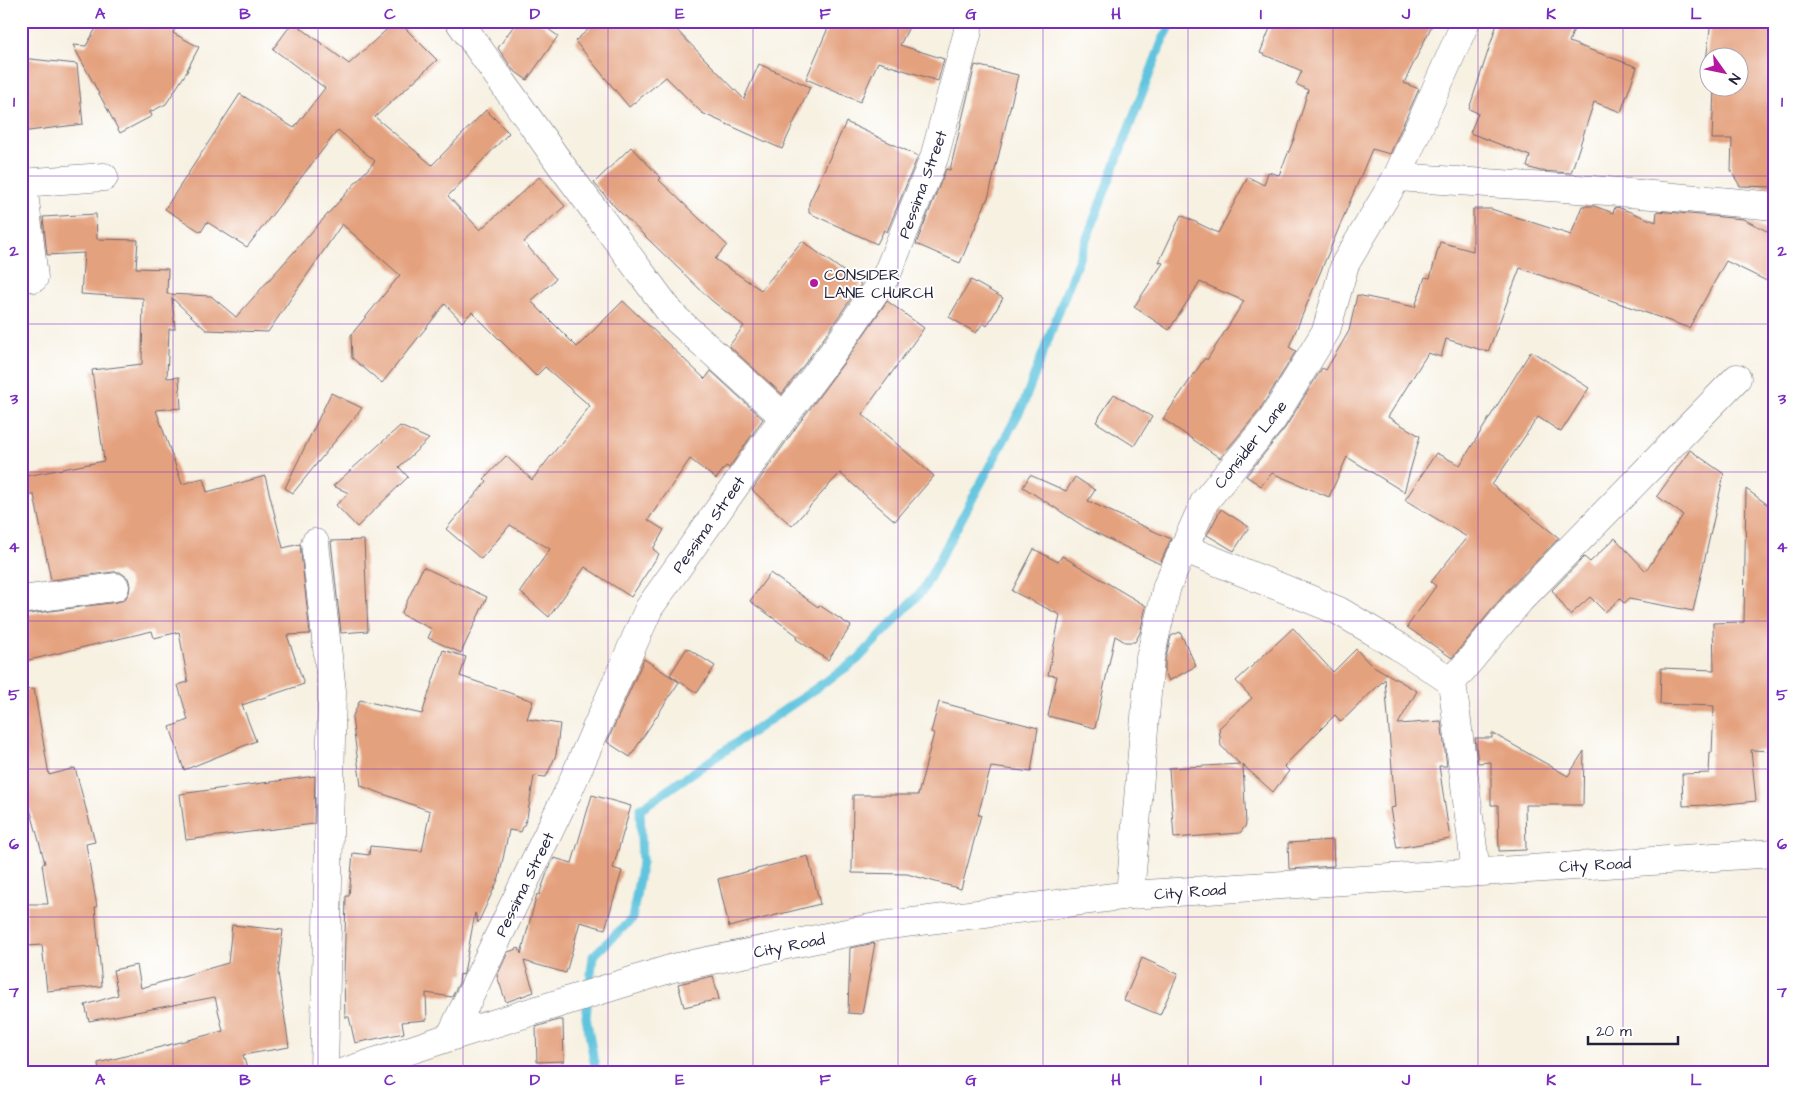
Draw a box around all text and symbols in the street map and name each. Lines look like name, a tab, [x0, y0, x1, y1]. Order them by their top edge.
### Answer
text: A	[95, 3, 106, 25]
text: B	[239, 3, 251, 25]
text: C	[384, 3, 396, 25]
text: D	[530, 3, 541, 25]
text: E	[675, 3, 685, 25]
text: F	[819, 3, 831, 25]
text: G	[965, 3, 977, 25]
text: H	[1111, 3, 1121, 25]
text: I	[1260, 3, 1262, 25]
text: J	[1401, 3, 1411, 25]
text: K	[1546, 3, 1556, 25]
text: L	[1690, 3, 1702, 25]
north arrow	[1698, 48, 1748, 98]
text: N	[1723, 69, 1745, 88]
text: 1	[13, 91, 16, 113]
text: 1	[1781, 91, 1784, 113]
street label: Pessima Street	[893, 127, 953, 242]
text: 2	[8, 240, 19, 262]
text: 2	[1776, 240, 1787, 262]
place label: CONSIDER LANE CHURCH	[824, 264, 934, 304]
marker: CONSIDER LANE CHURCH	[808, 277, 820, 289]
text: 3	[9, 388, 19, 410]
text: 3	[1777, 388, 1787, 410]
street label: Consider Lane	[1209, 396, 1293, 493]
street label: Pessima Street	[667, 471, 751, 577]
text: 4	[9, 536, 20, 558]
text: 4	[1777, 536, 1788, 558]
text: 5	[8, 684, 20, 706]
text: 5	[1776, 684, 1788, 706]
street label: Pessima Street	[490, 828, 560, 940]
text: 6	[9, 833, 19, 855]
text: 6	[1777, 833, 1787, 855]
street label: City Road	[1558, 852, 1632, 879]
street label: City Road	[1153, 879, 1227, 906]
street label: City Road	[752, 928, 827, 965]
text: 7	[8, 981, 19, 1003]
text: 7	[1776, 981, 1787, 1003]
scale bar	[1588, 1013, 1678, 1045]
text: 20 m	[1596, 1021, 1632, 1042]
text: A	[95, 1069, 106, 1091]
text: B	[239, 1069, 251, 1091]
text: C	[384, 1069, 396, 1091]
text: D	[530, 1069, 541, 1091]
text: E	[675, 1069, 685, 1091]
text: F	[819, 1069, 831, 1091]
text: G	[965, 1069, 977, 1091]
text: H	[1111, 1069, 1121, 1091]
text: I	[1260, 1069, 1262, 1091]
text: J	[1401, 1069, 1411, 1091]
text: K	[1546, 1069, 1556, 1091]
text: L	[1690, 1069, 1702, 1091]

